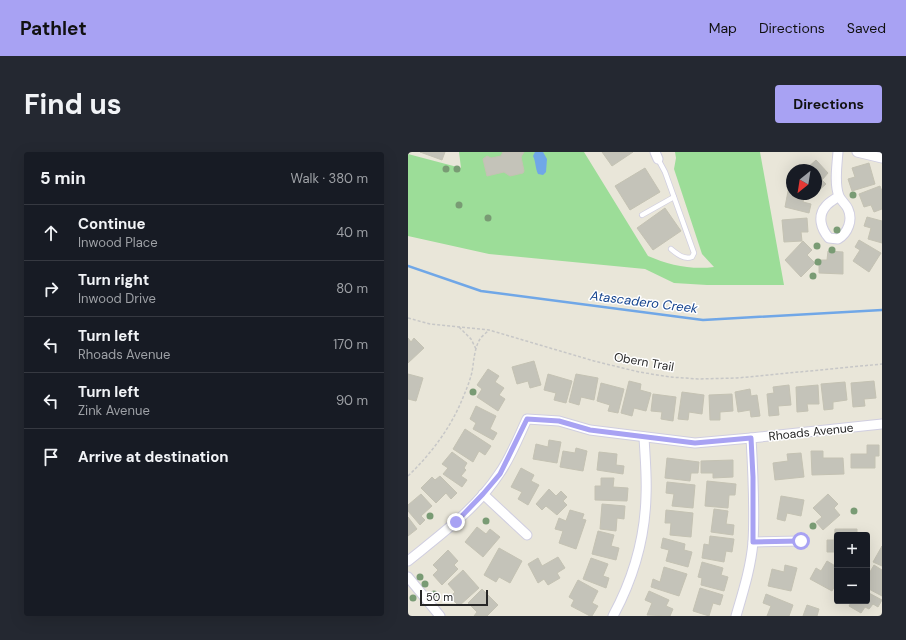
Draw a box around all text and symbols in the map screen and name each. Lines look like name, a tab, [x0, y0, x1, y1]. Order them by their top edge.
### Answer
text: Pathlet	[20, 16, 87, 41]
text: Map	[709, 19, 737, 37]
text: Directions	[759, 19, 825, 37]
text: Saved	[847, 19, 886, 37]
button: Directions	[775, 85, 882, 123]
text: Find us	[24, 86, 122, 123]
north arrow	[786, 164, 822, 200]
text: 5 min	[40, 167, 86, 189]
text: Walk · 380 m	[291, 170, 368, 187]
text: Continue	[78, 214, 146, 234]
icon: ahead	[40, 222, 62, 244]
text: 40 m	[336, 224, 368, 241]
text: Inwood Place	[78, 234, 158, 251]
text: Turn right	[78, 270, 149, 290]
icon: right	[40, 278, 62, 300]
text: 80 m	[336, 280, 368, 297]
water label: Atascadero Creek	[588, 287, 699, 317]
text: Inwood Drive	[78, 290, 156, 307]
text: Turn left	[78, 326, 139, 346]
icon: left	[40, 334, 62, 356]
text: 170 m	[333, 336, 368, 353]
text: Rhoads Avenue	[78, 346, 170, 363]
street label: Obern Trail	[613, 349, 675, 375]
text: Turn left	[78, 382, 139, 402]
icon: left	[40, 390, 62, 412]
text: 90 m	[336, 392, 368, 409]
text: Zink Avenue	[78, 402, 150, 419]
street label: Rhoads Avenue	[768, 420, 854, 444]
icon: arrive	[40, 446, 62, 468]
text: Arrive at destination	[78, 447, 229, 467]
route end	[447, 513, 465, 531]
route start	[792, 532, 810, 550]
map controls	[834, 532, 870, 604]
button: +	[834, 532, 870, 568]
button: −	[834, 568, 870, 604]
scale bar	[420, 588, 488, 607]
text: 50 m	[426, 590, 453, 604]

